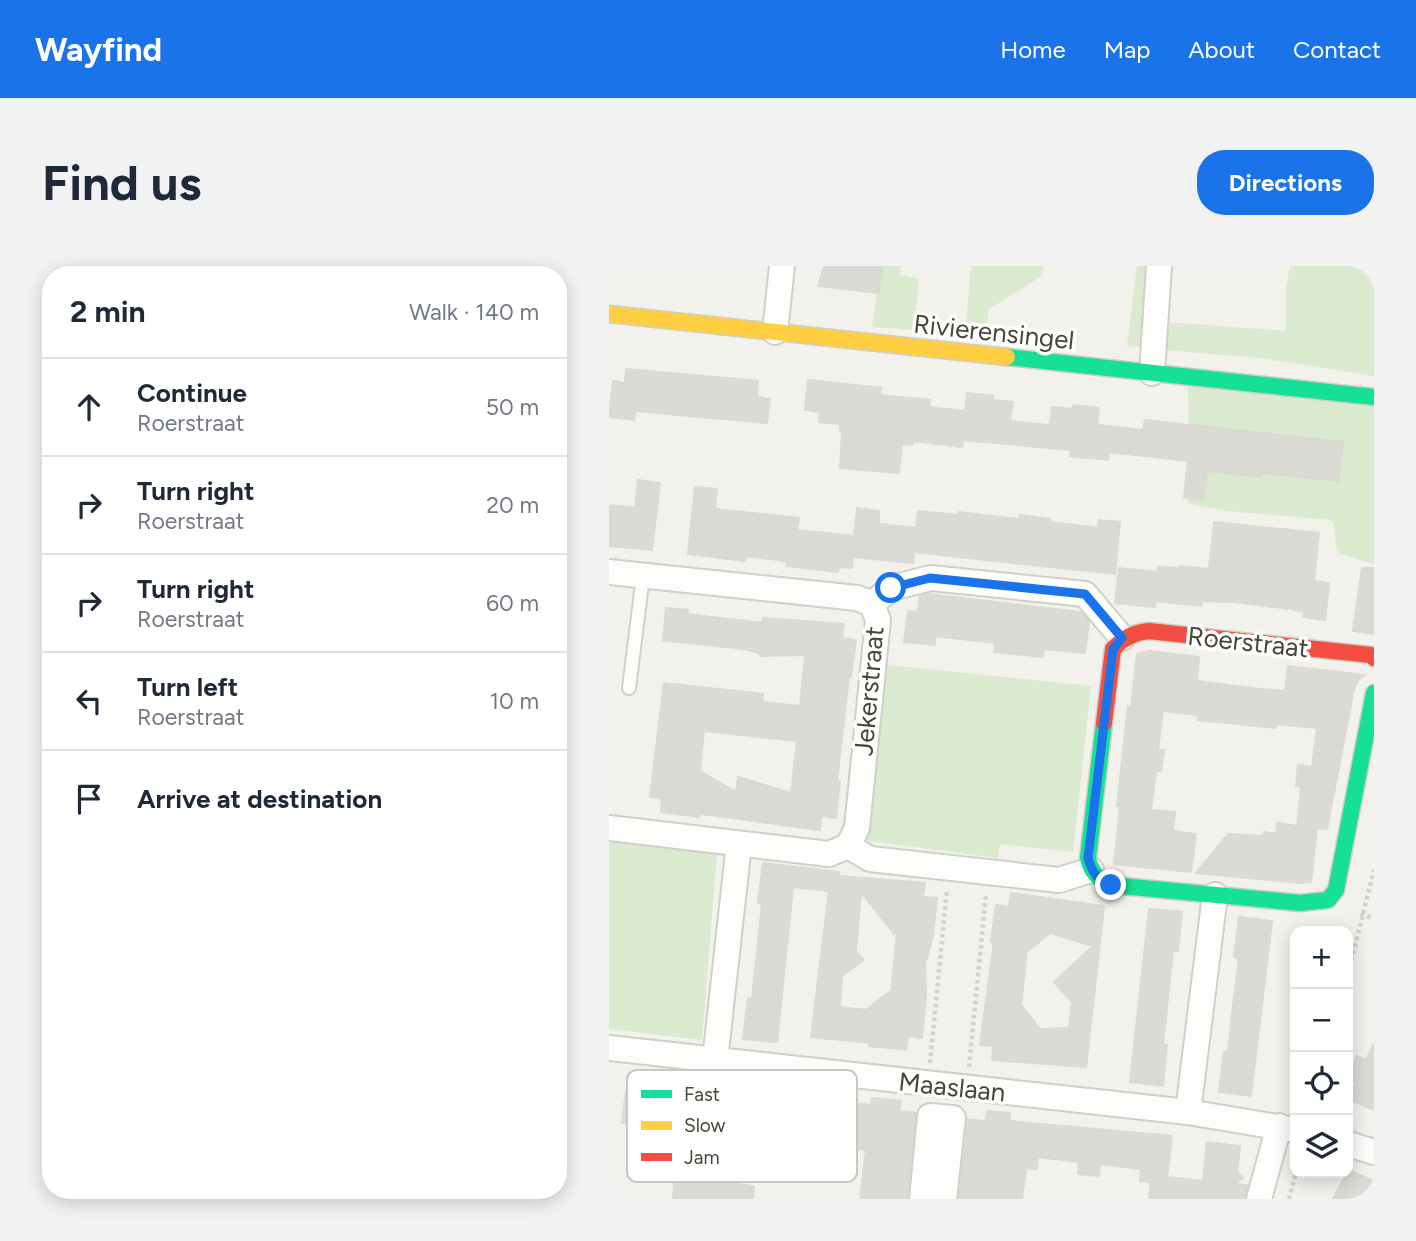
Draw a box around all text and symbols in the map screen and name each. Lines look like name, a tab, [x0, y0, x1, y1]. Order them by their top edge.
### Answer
text: Wayfind	[35, 30, 162, 69]
text: Home	[1000, 35, 1066, 64]
text: Map	[1104, 35, 1150, 64]
text: About	[1188, 35, 1255, 64]
text: Contact	[1293, 35, 1381, 64]
button: Directions	[1197, 150, 1374, 215]
text: Find us	[42, 153, 201, 212]
text: 2 min	[70, 293, 146, 330]
text: Walk · 140 m	[409, 298, 539, 326]
street label: Rivierensingel	[912, 308, 1076, 356]
text: Continue	[137, 377, 247, 409]
icon: ahead	[70, 388, 108, 426]
text: 50 m	[486, 393, 539, 421]
text: Roerstraat	[137, 409, 244, 437]
text: Turn right	[137, 475, 254, 507]
icon: right	[70, 486, 108, 524]
text: 20 m	[486, 491, 539, 519]
text: Roerstraat	[137, 507, 244, 535]
route start	[875, 572, 906, 603]
text: Turn right	[137, 573, 254, 605]
icon: right	[70, 584, 108, 622]
text: 60 m	[486, 589, 539, 617]
text: Roerstraat	[137, 605, 244, 633]
street label: Roerstraat	[1186, 620, 1310, 664]
street label: Jekerstraat	[847, 625, 891, 757]
text: Turn left	[137, 671, 238, 703]
icon: left	[70, 682, 108, 720]
text: 10 m	[490, 687, 539, 715]
text: Roerstraat	[137, 703, 244, 731]
icon: arrive	[70, 780, 108, 818]
text: Arrive at destination	[137, 783, 382, 815]
route end	[1095, 869, 1126, 900]
map controls	[1290, 926, 1353, 1178]
button: +	[1290, 926, 1353, 989]
button: −	[1290, 989, 1353, 1052]
button: locate	[1290, 1052, 1353, 1115]
street label: Maaslaan	[897, 1065, 1007, 1109]
legend	[627, 1070, 857, 1182]
text: Fast	[684, 1083, 720, 1106]
text: Slow	[684, 1114, 726, 1137]
button: layers	[1290, 1115, 1353, 1178]
text: Jam	[684, 1146, 720, 1169]

